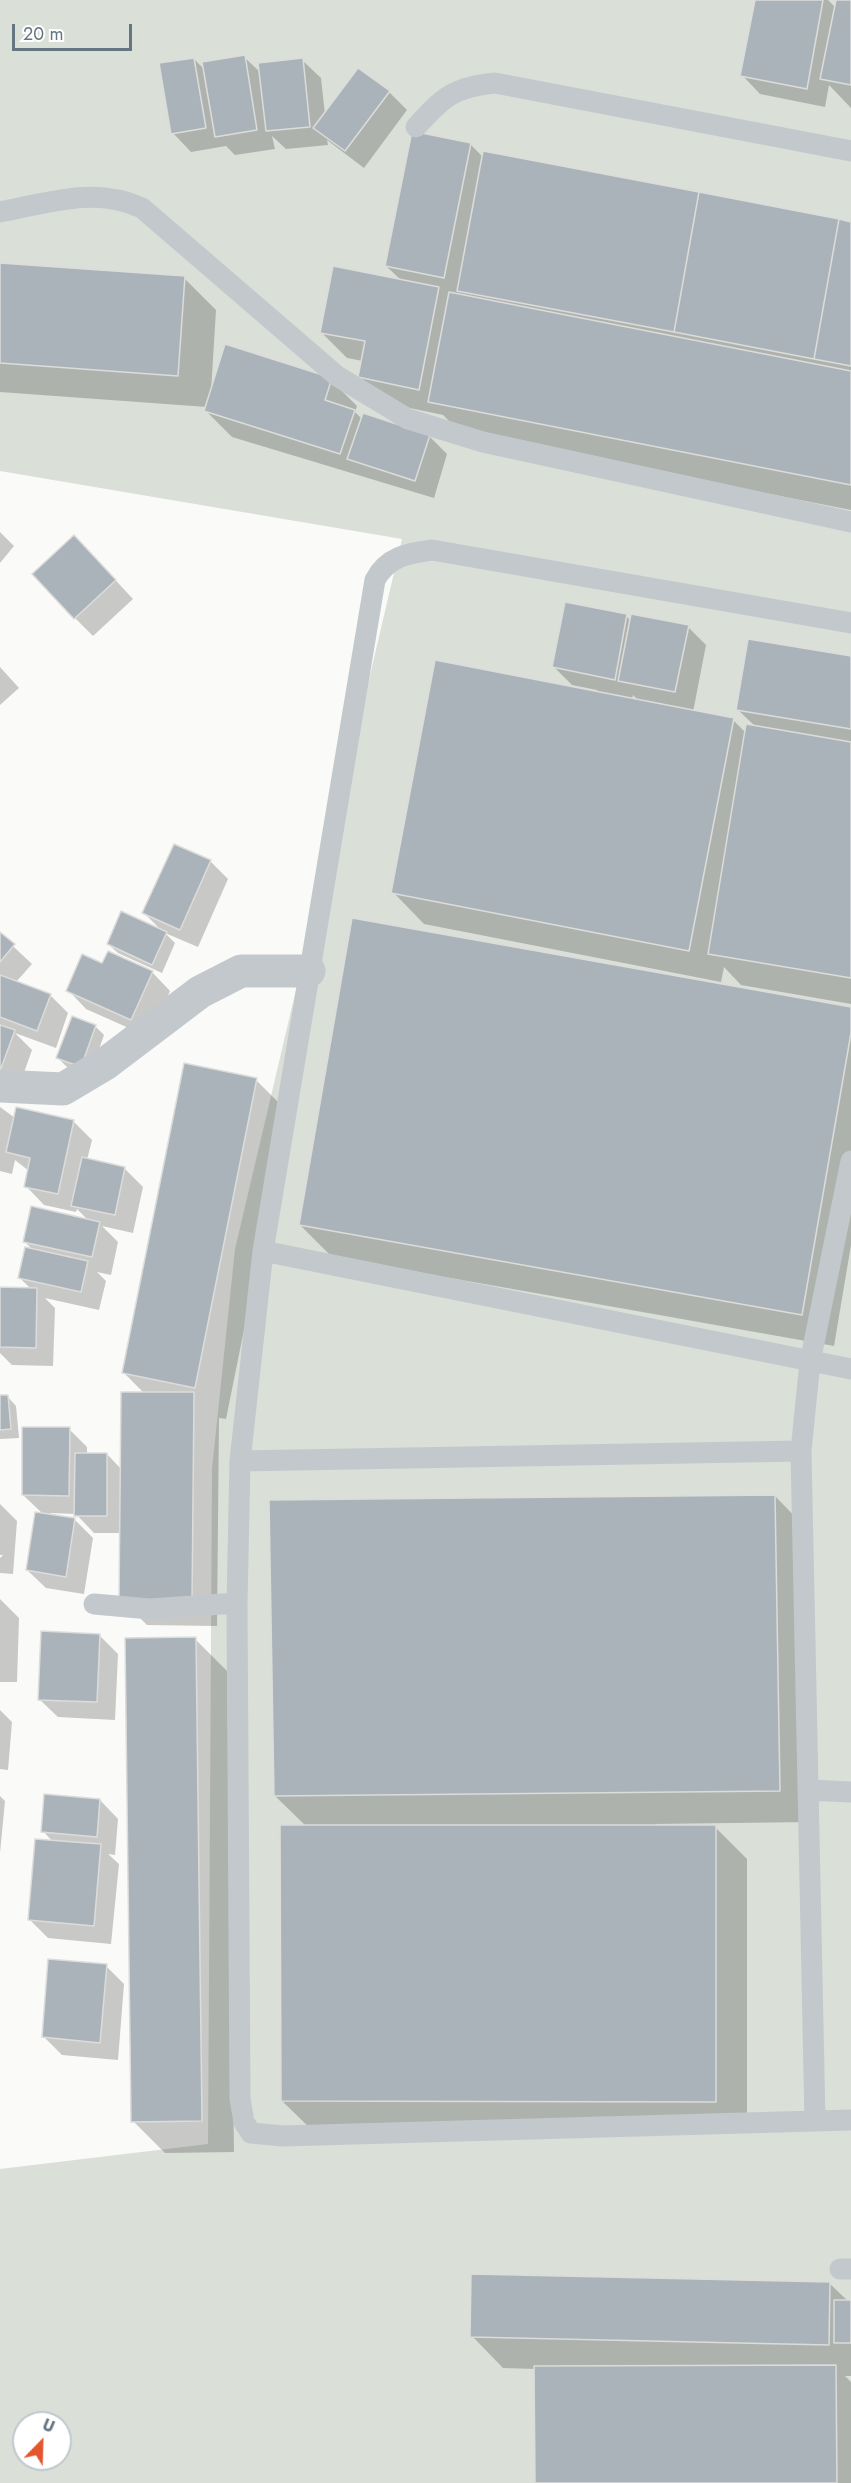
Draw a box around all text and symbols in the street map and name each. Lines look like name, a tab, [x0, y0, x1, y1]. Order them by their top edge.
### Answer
scale bar	[15, 12, 135, 50]
text: 20 m	[23, 21, 63, 47]
north arrow	[12, 2411, 72, 2471]
text: U	[39, 2413, 58, 2439]

